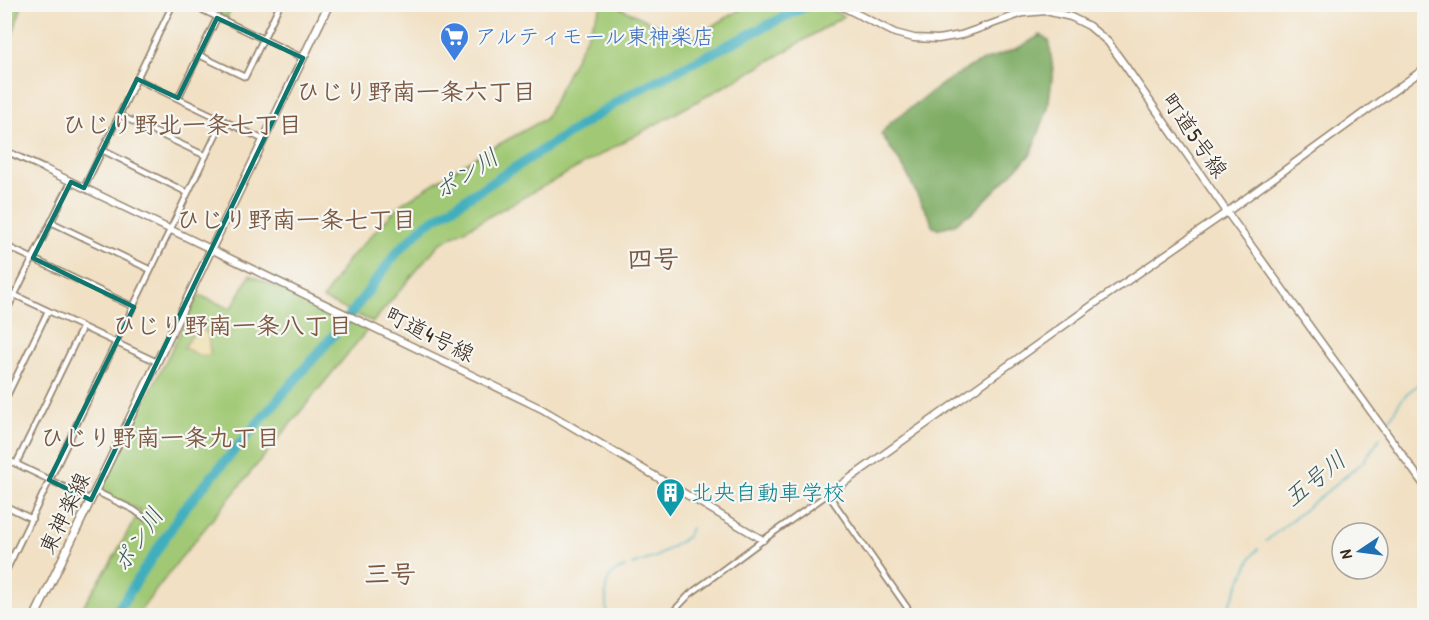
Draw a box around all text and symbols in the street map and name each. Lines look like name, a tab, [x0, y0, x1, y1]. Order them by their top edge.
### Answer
supermarket icon: アルティモール東神楽店	[438, 20, 470, 62]
place label: アルティモール東神楽店	[475, 21, 714, 51]
district label: ひじり野南一条六丁目	[296, 75, 536, 107]
street label: 町道5号線	[1155, 87, 1235, 183]
district label: ひじり野北一条七丁目	[62, 108, 302, 140]
water label: ポン川	[427, 140, 504, 206]
district label: ひじり野南一条七丁目	[176, 203, 416, 235]
district label: 四号	[627, 241, 679, 276]
street label: 町道4号線	[380, 299, 480, 369]
district label: ひじり野南一条八丁目	[112, 309, 352, 341]
district label: ひじり野南一条九丁目	[40, 421, 280, 453]
water label: 五号川	[1276, 443, 1352, 513]
street label: 東神楽線	[31, 467, 97, 559]
building icon: 北央自動車学校	[654, 476, 686, 518]
place label: 北央自動車学校	[691, 477, 845, 507]
water label: ポン川	[104, 501, 170, 578]
north arrow	[1330, 521, 1390, 581]
text: N	[1334, 547, 1357, 561]
district label: 三号	[364, 556, 416, 591]

